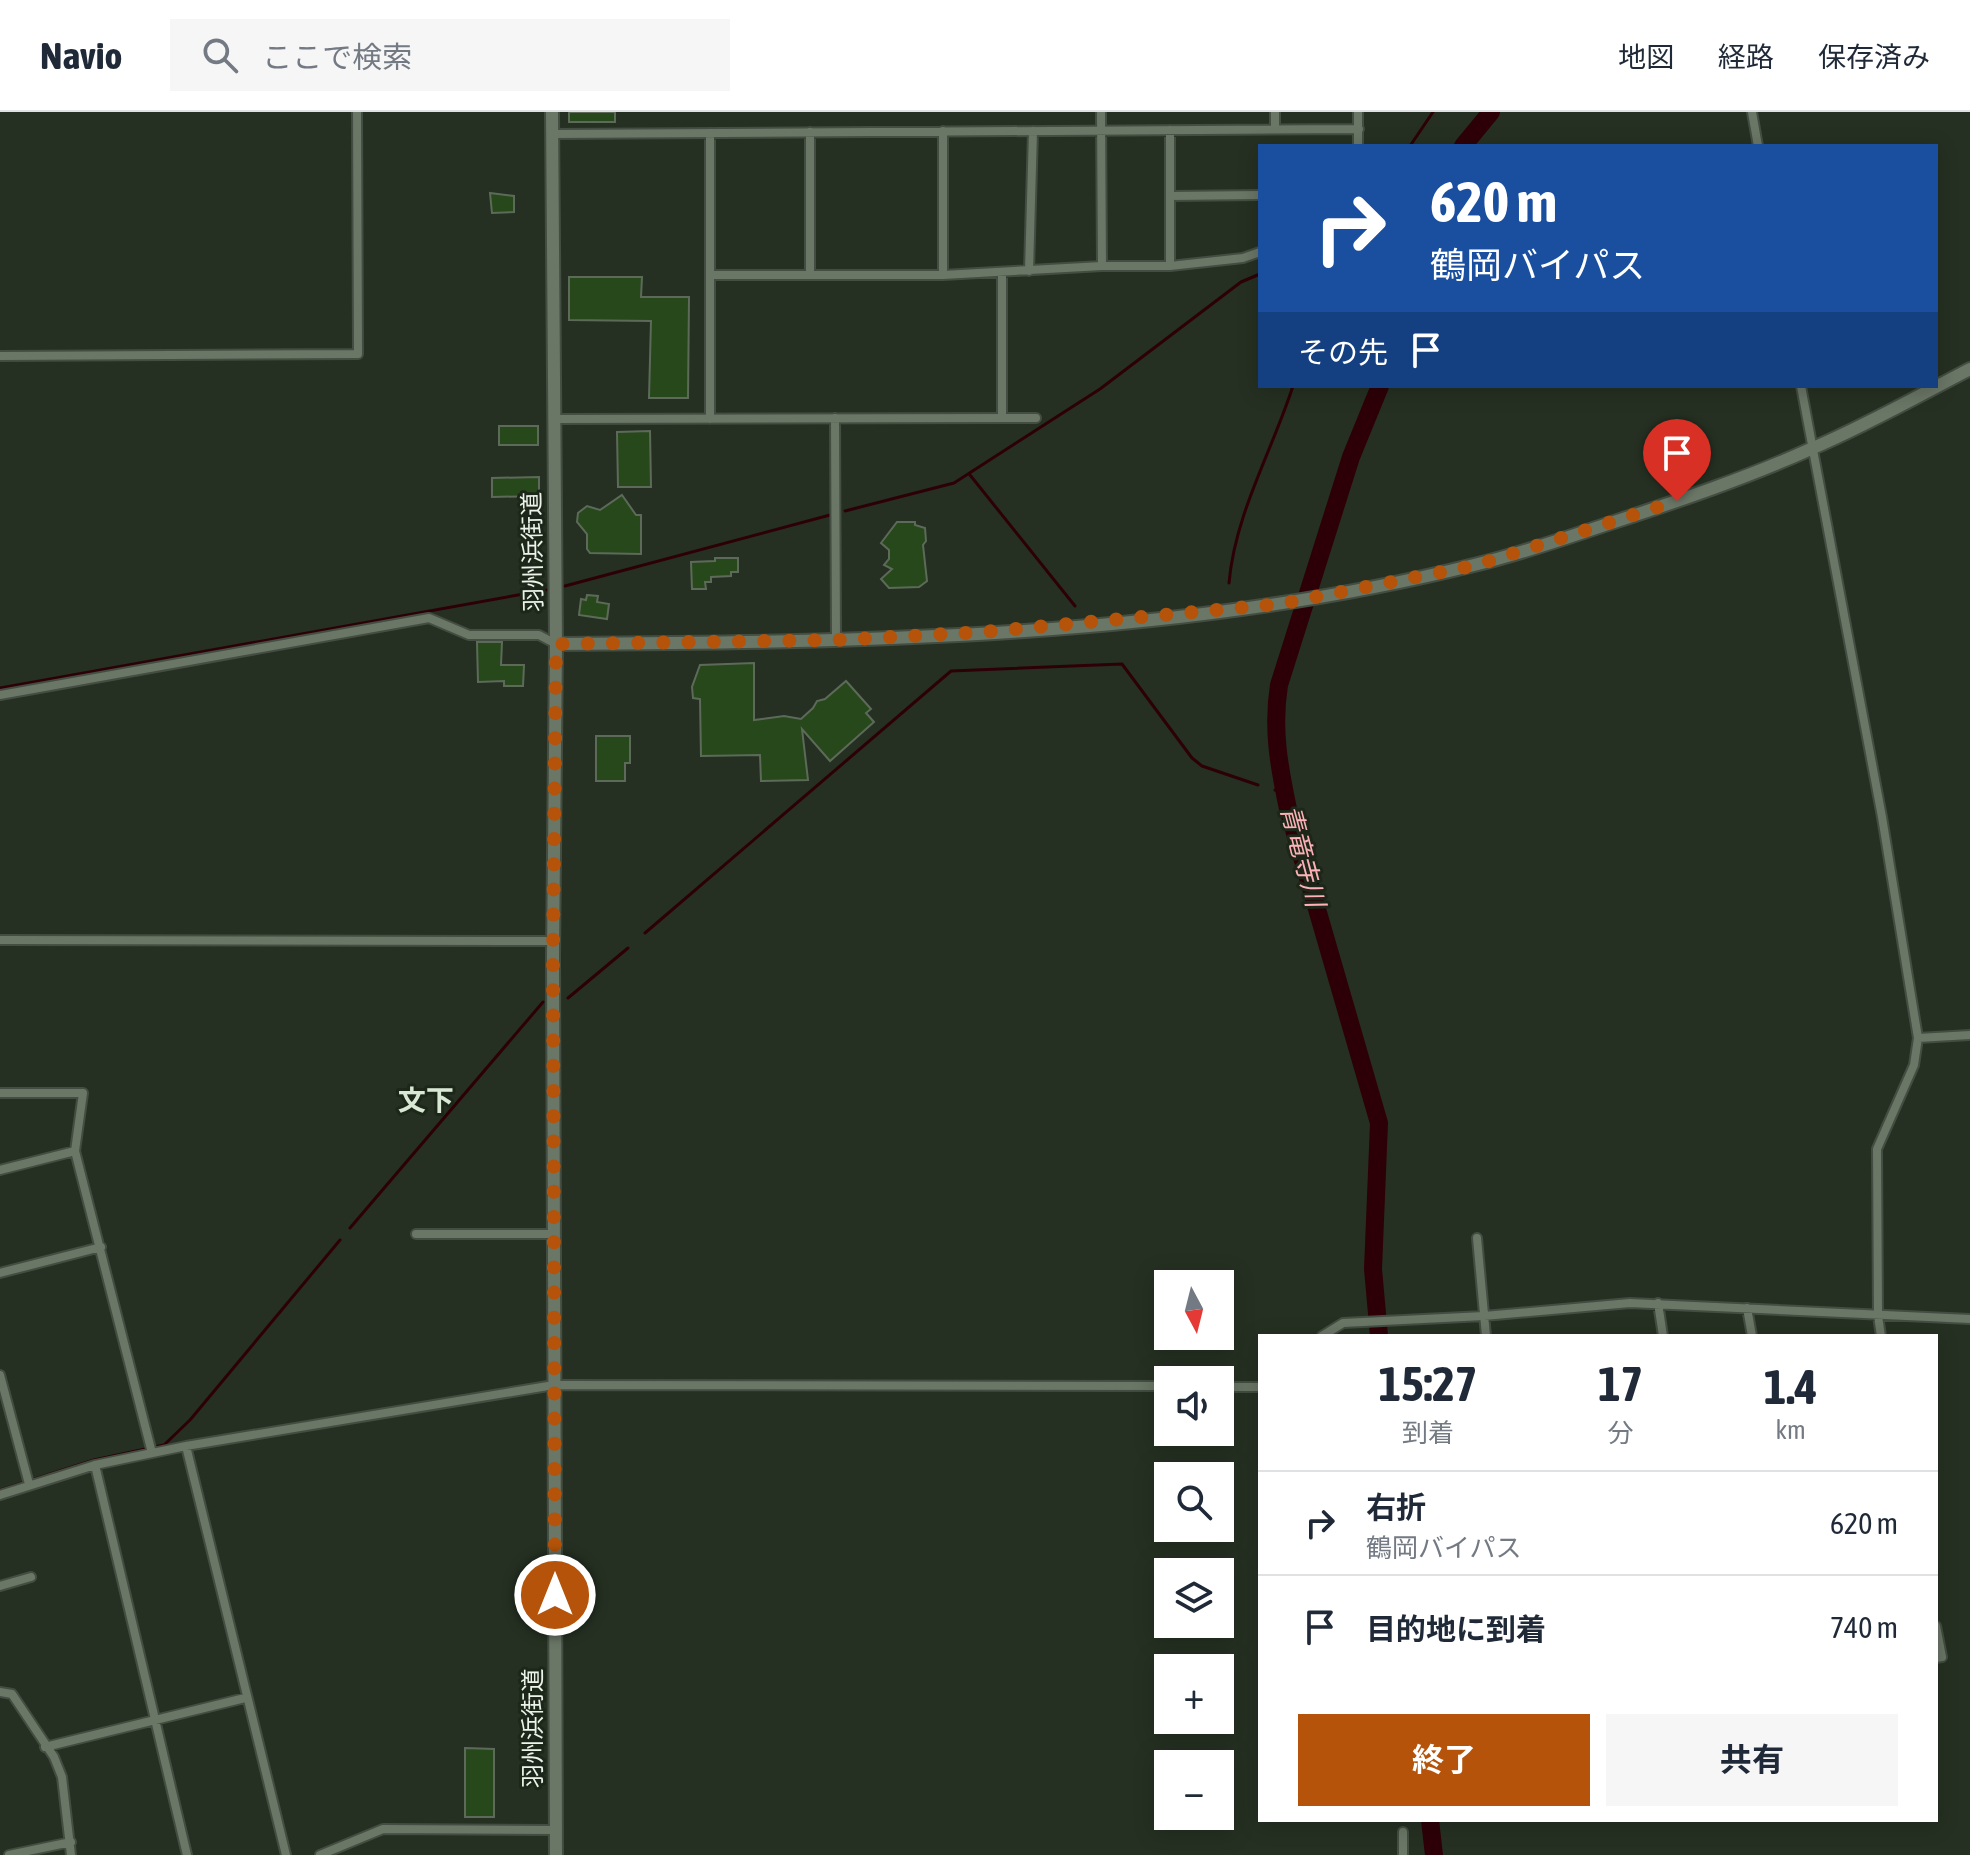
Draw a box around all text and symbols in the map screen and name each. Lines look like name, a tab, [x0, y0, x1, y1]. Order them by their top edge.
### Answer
search box	[170, 19, 730, 91]
icon: search	[198, 33, 242, 77]
text: Navio	[40, 34, 122, 77]
text: ここで検索	[262, 40, 412, 74]
text: 地図	[1618, 41, 1674, 73]
text: 経路	[1718, 41, 1774, 73]
text: 保存済み	[1818, 41, 1930, 73]
text: 620 m	[1430, 170, 1557, 234]
icon: right	[1298, 176, 1402, 280]
text: 鶴岡バイパス	[1430, 244, 1645, 286]
icon: arrive	[1404, 328, 1448, 372]
text: その先	[1298, 335, 1388, 369]
pin	[1643, 419, 1711, 501]
icon: arrive	[1655, 431, 1699, 475]
street label: 羽州浜街道	[518, 492, 547, 612]
water label: 青竜寺川	[1275, 802, 1332, 913]
district label: 文下	[398, 1084, 454, 1116]
north arrow	[1154, 1270, 1234, 1350]
map controls	[1154, 1270, 1234, 1830]
text: 15:27	[1379, 1356, 1477, 1411]
text: 17	[1598, 1356, 1643, 1411]
text: 1.4	[1764, 1359, 1817, 1414]
button: sound	[1154, 1366, 1234, 1446]
text: km	[1775, 1415, 1806, 1445]
text: 到着	[1402, 1418, 1454, 1448]
text: 分	[1608, 1418, 1634, 1448]
button: search	[1154, 1462, 1234, 1542]
text: 右折	[1366, 1490, 1426, 1524]
icon: right	[1298, 1501, 1342, 1545]
text: 620 m	[1830, 1506, 1898, 1540]
text: 鶴岡バイパス	[1366, 1533, 1521, 1563]
position arrow	[513, 1553, 597, 1637]
button: layers	[1154, 1558, 1234, 1638]
icon: arrive	[1298, 1605, 1342, 1649]
text: 740 m	[1830, 1610, 1898, 1644]
text: 目的地に到着	[1366, 1612, 1546, 1646]
button: +	[1154, 1654, 1234, 1734]
street label: 羽州浜街道	[519, 1668, 546, 1788]
button: 終了	[1298, 1714, 1590, 1806]
button: 共有	[1606, 1714, 1898, 1806]
button: −	[1154, 1750, 1234, 1830]

